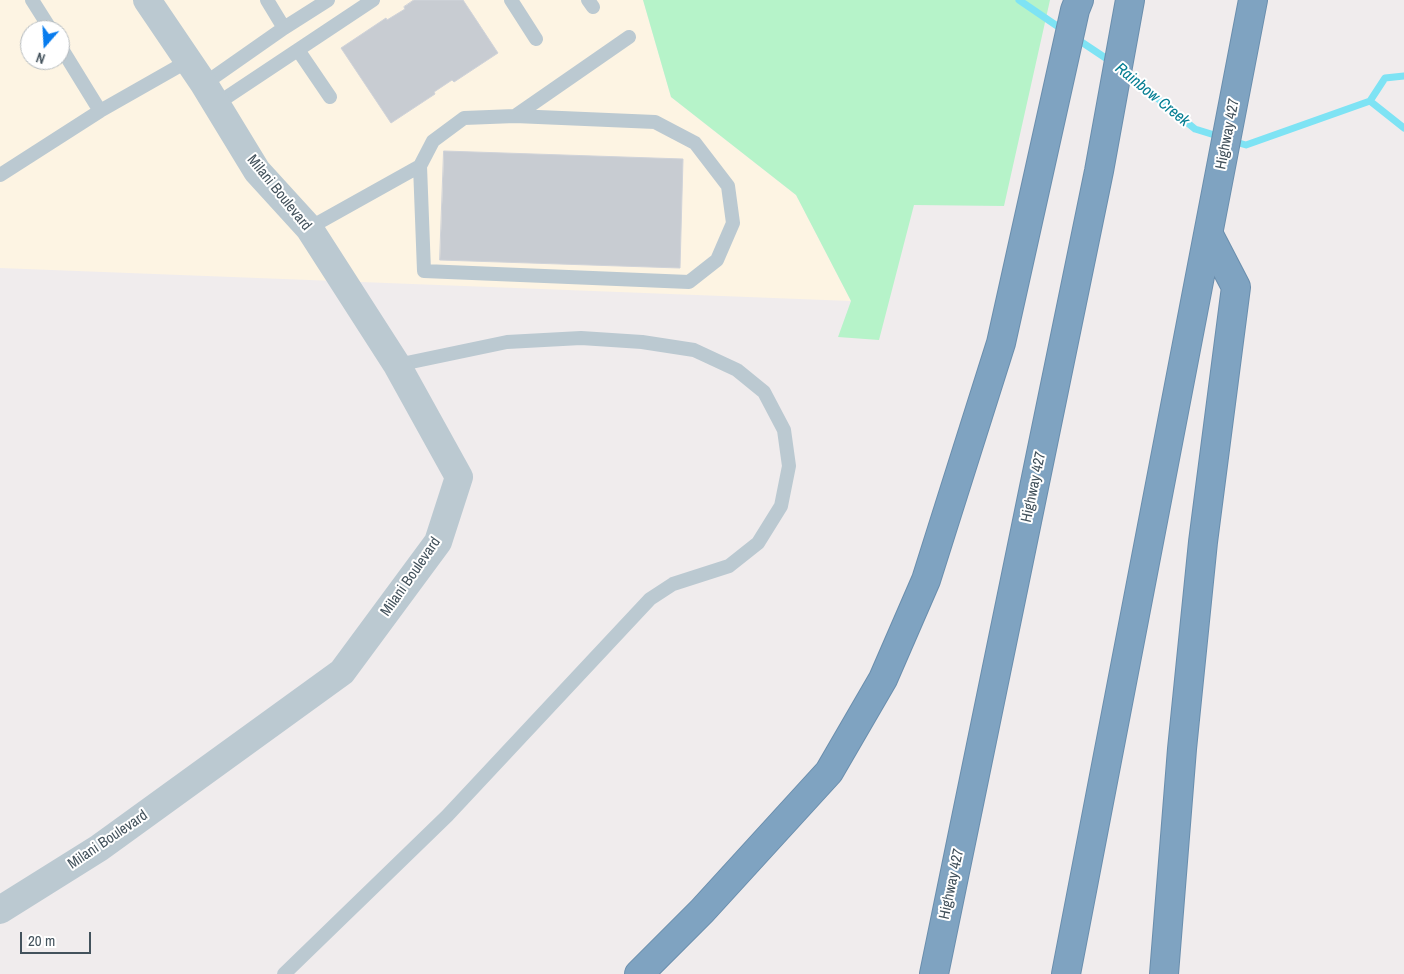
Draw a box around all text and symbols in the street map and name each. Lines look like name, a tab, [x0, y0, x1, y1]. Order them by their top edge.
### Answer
north arrow	[20, 20, 70, 70]
text: N	[34, 48, 47, 68]
water label: Rainbow Creek	[1111, 59, 1193, 131]
street label: Highway 427	[1212, 97, 1244, 171]
street label: Milani Boulevard	[243, 151, 315, 235]
street label: Highway 427	[1018, 450, 1050, 524]
street label: Milani Boulevard	[377, 534, 445, 620]
street label: Milani Boulevard	[65, 807, 151, 873]
street label: Highway 427	[936, 847, 968, 921]
scale bar	[22, 922, 94, 954]
text: 20 m	[28, 930, 55, 951]

